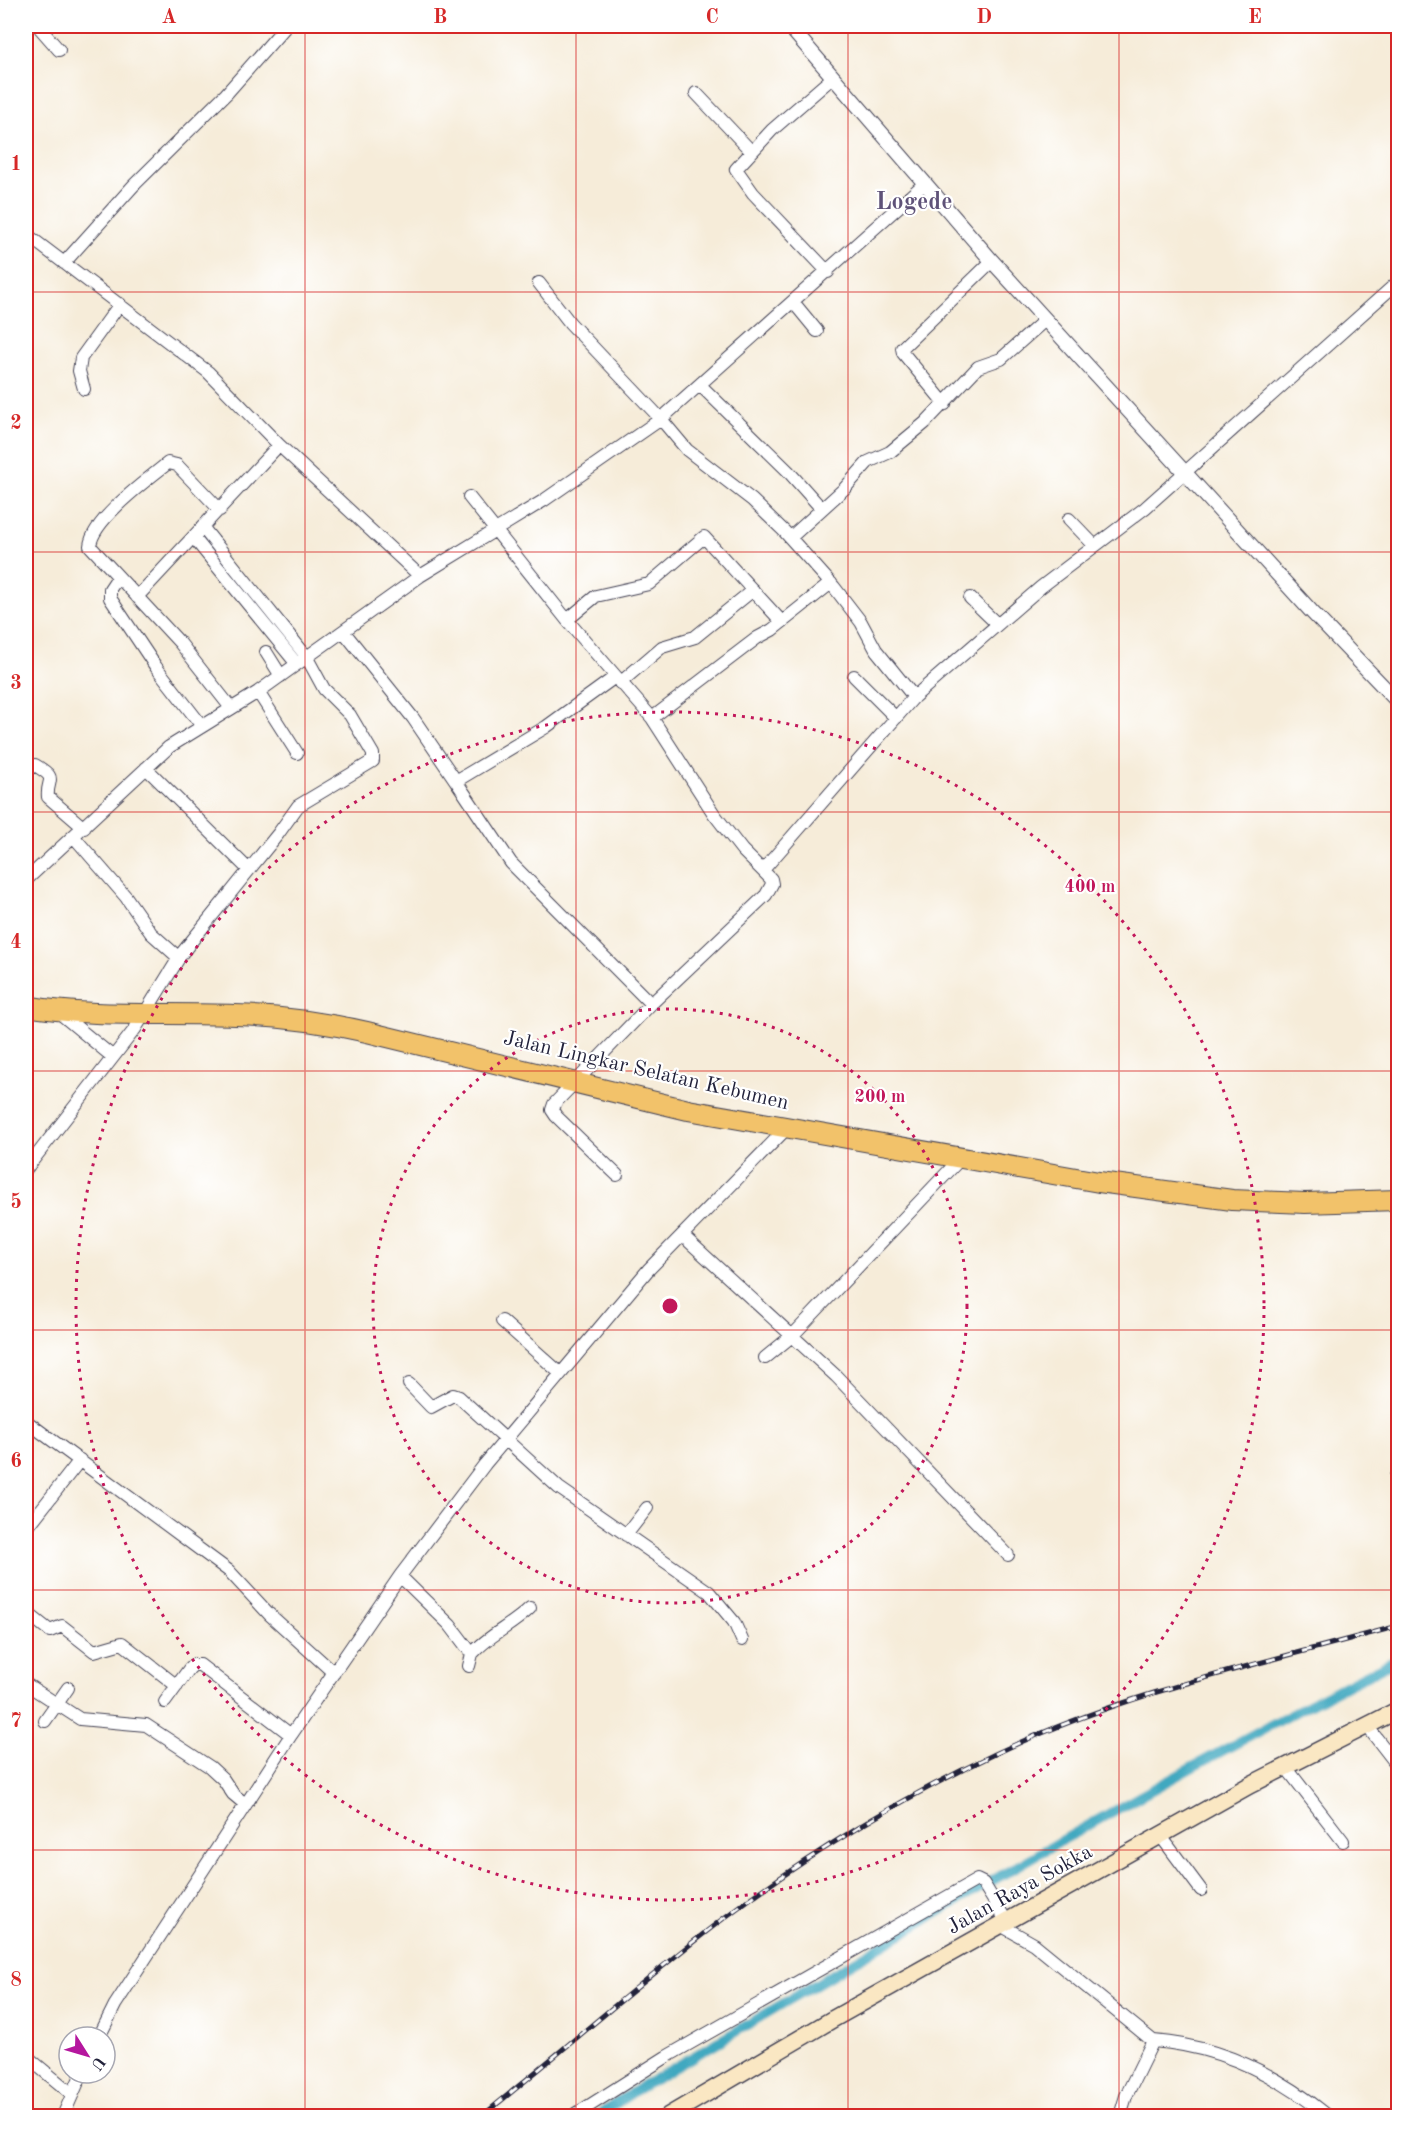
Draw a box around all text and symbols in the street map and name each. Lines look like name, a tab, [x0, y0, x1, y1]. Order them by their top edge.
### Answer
text: A	[161, 8, 177, 28]
text: B	[433, 8, 447, 28]
text: C	[705, 8, 719, 28]
text: D	[976, 8, 992, 28]
text: E	[1248, 8, 1262, 28]
text: 1	[10, 155, 22, 175]
district label: Logede	[875, 191, 953, 215]
text: 2	[10, 414, 22, 434]
text: 3	[10, 674, 22, 694]
text: 400 m	[1065, 878, 1115, 896]
text: 4	[10, 933, 22, 953]
street label: Jalan Lingkar Selatan Kebumen	[501, 1028, 791, 1114]
text: 200 m	[855, 1088, 905, 1106]
text: 5	[10, 1192, 22, 1213]
centre of rings	[660, 1296, 680, 1316]
text: 6	[10, 1452, 22, 1472]
text: 7	[10, 1712, 22, 1732]
street label: Jalan Raya Sokka	[944, 1841, 1096, 1939]
text: 8	[10, 1971, 22, 1991]
north arrow	[57, 2025, 117, 2085]
text: U	[87, 2053, 108, 2073]

